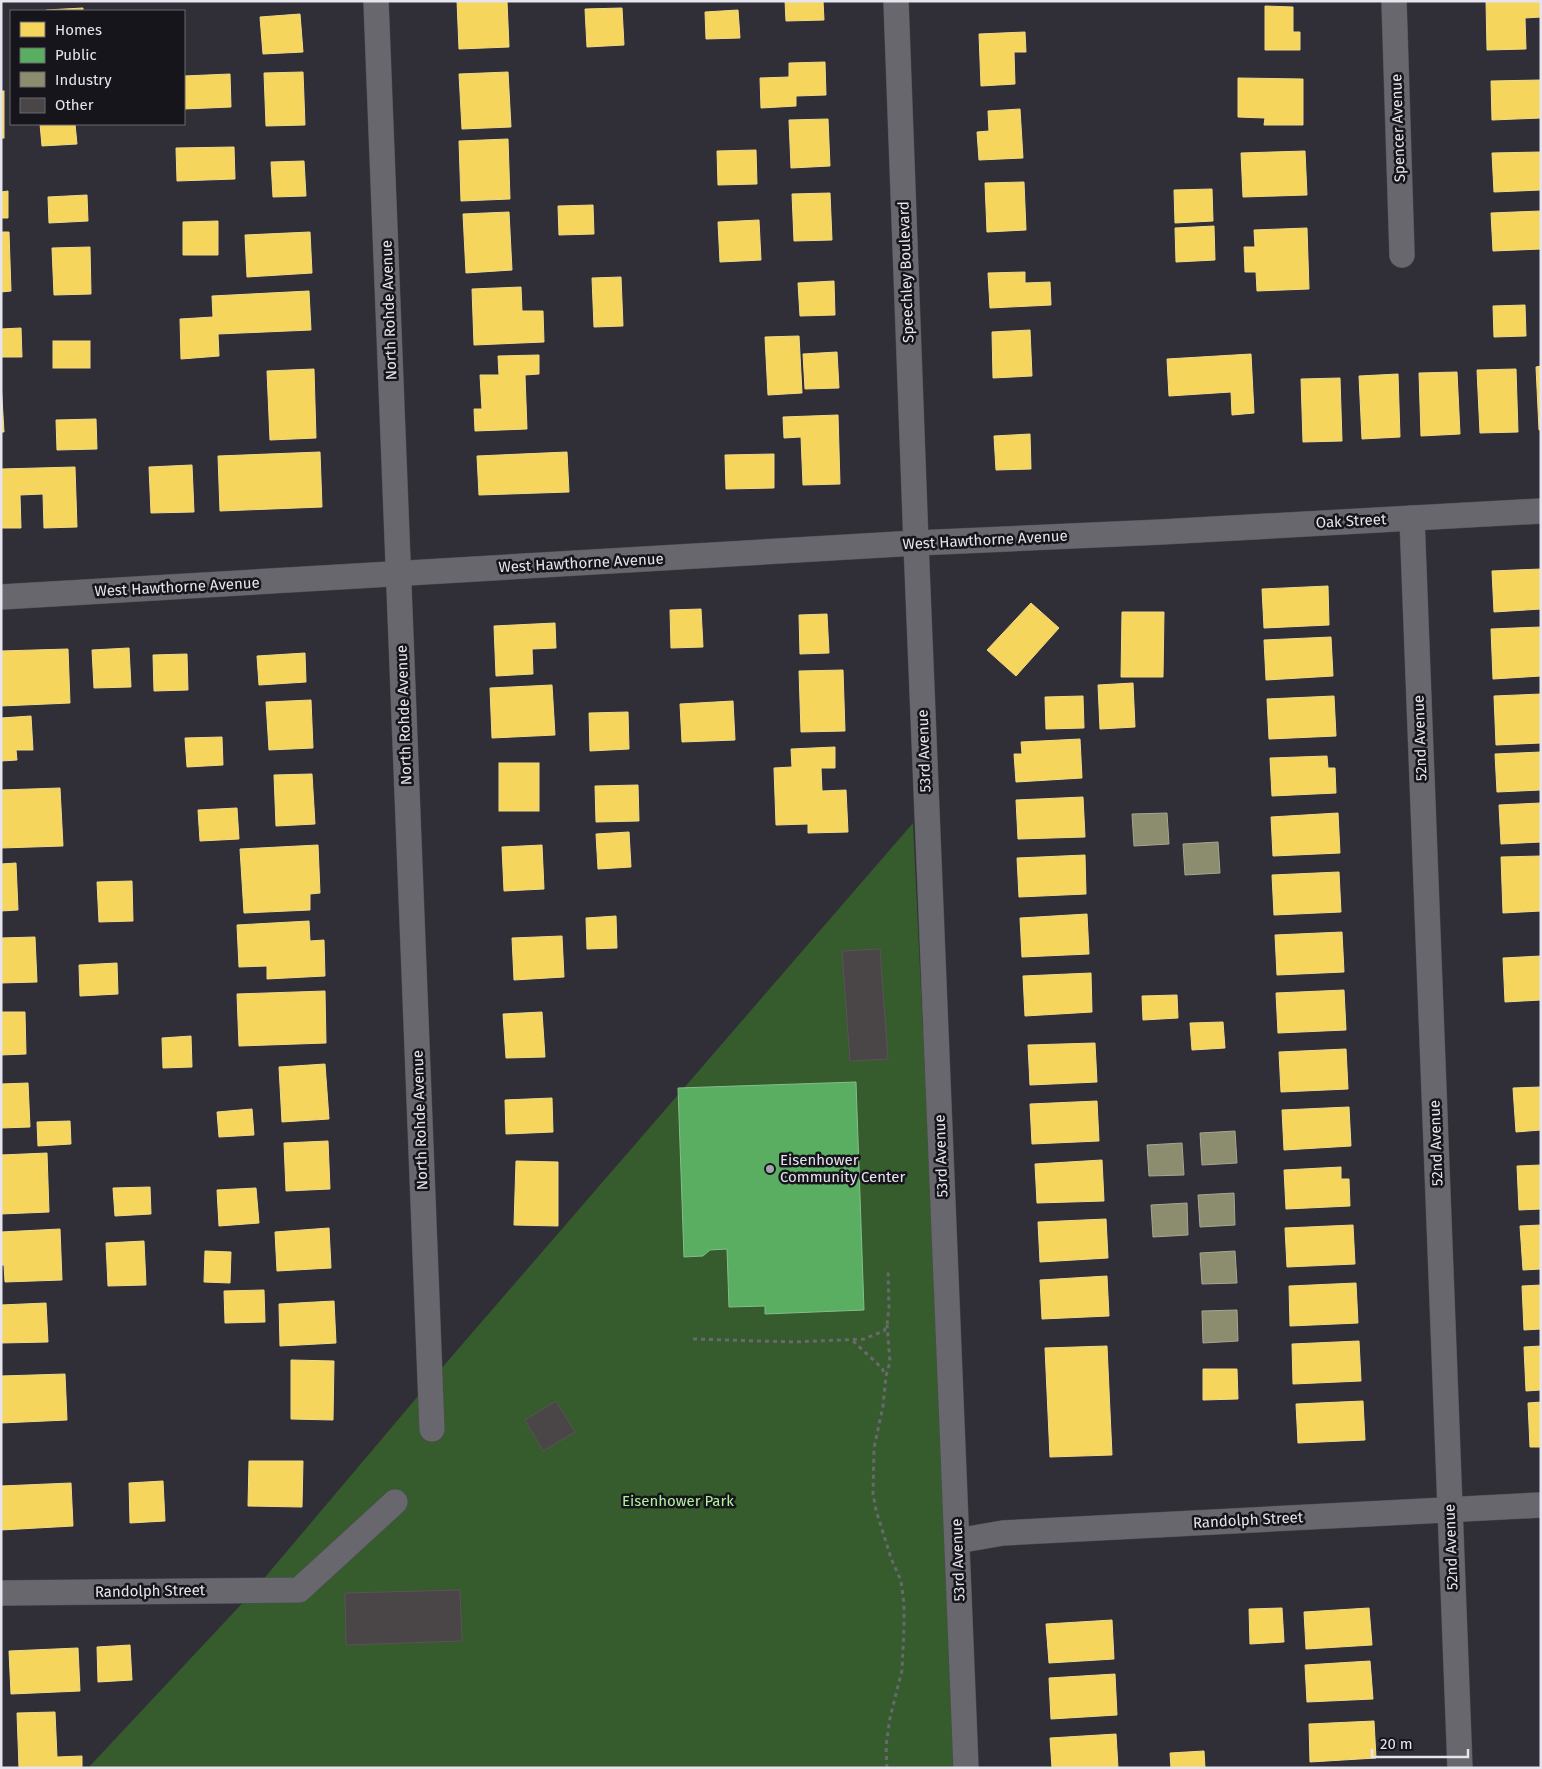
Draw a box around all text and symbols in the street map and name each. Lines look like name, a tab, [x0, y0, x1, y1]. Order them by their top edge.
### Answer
legend	[10, 10, 185, 125]
text: Homes	[55, 21, 102, 39]
text: Public	[55, 46, 97, 64]
text: Industry	[55, 71, 112, 89]
street label: Spencer Avenue	[1387, 73, 1409, 183]
text: Other	[55, 96, 94, 114]
street label: Speechley Boulevard	[895, 201, 917, 343]
street label: North Rohde Avenue	[378, 240, 400, 380]
street label: Oak Street	[1315, 510, 1387, 532]
street label: West Hawthorne Avenue	[902, 527, 1068, 553]
street label: West Hawthorne Avenue	[498, 550, 664, 576]
street label: West Hawthorne Avenue	[94, 574, 260, 600]
street label: North Rohde Avenue	[393, 645, 415, 785]
street label: 52nd Avenue	[1409, 695, 1431, 781]
street label: 53rd Avenue	[914, 709, 934, 793]
street label: North Rohde Avenue	[409, 1050, 431, 1190]
street label: 52nd Avenue	[1425, 1100, 1447, 1186]
street label: 53rd Avenue	[931, 1114, 951, 1198]
place label: Eisenhower Community Center	[780, 1151, 905, 1186]
marker: Eisenhower Community Center	[764, 1163, 776, 1175]
park label: Eisenhower Park	[622, 1492, 734, 1510]
street label: 52nd Avenue	[1440, 1504, 1462, 1590]
street label: Randolph Street	[1192, 1508, 1304, 1532]
street label: 53rd Avenue	[948, 1518, 968, 1602]
street label: Randolph Street	[95, 1581, 206, 1601]
scale bar	[1372, 1726, 1468, 1758]
text: 20 m	[1380, 1735, 1413, 1753]

